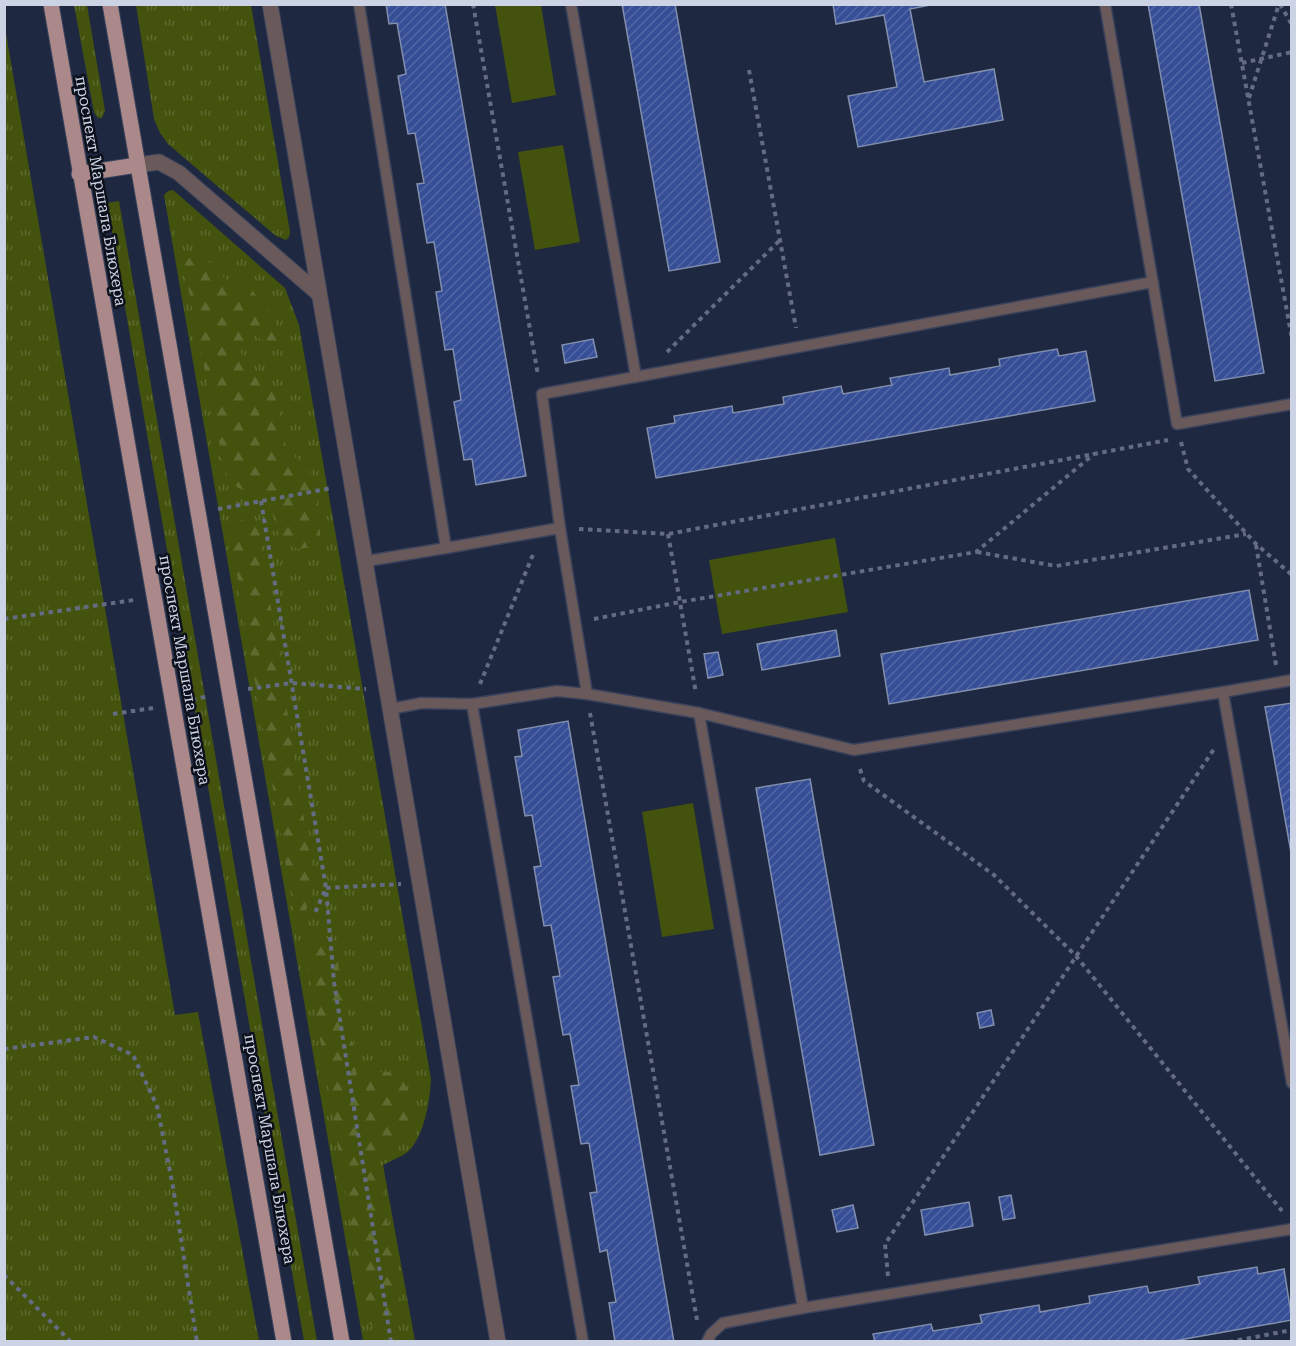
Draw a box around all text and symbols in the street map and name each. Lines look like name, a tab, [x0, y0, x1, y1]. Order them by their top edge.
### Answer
street label: проспект Маршала Блюхера	[71, 74, 131, 308]
street label: проспект Маршала Блюхера	[155, 553, 215, 787]
street label: проспект Маршала Блюхера	[240, 1032, 300, 1266]

